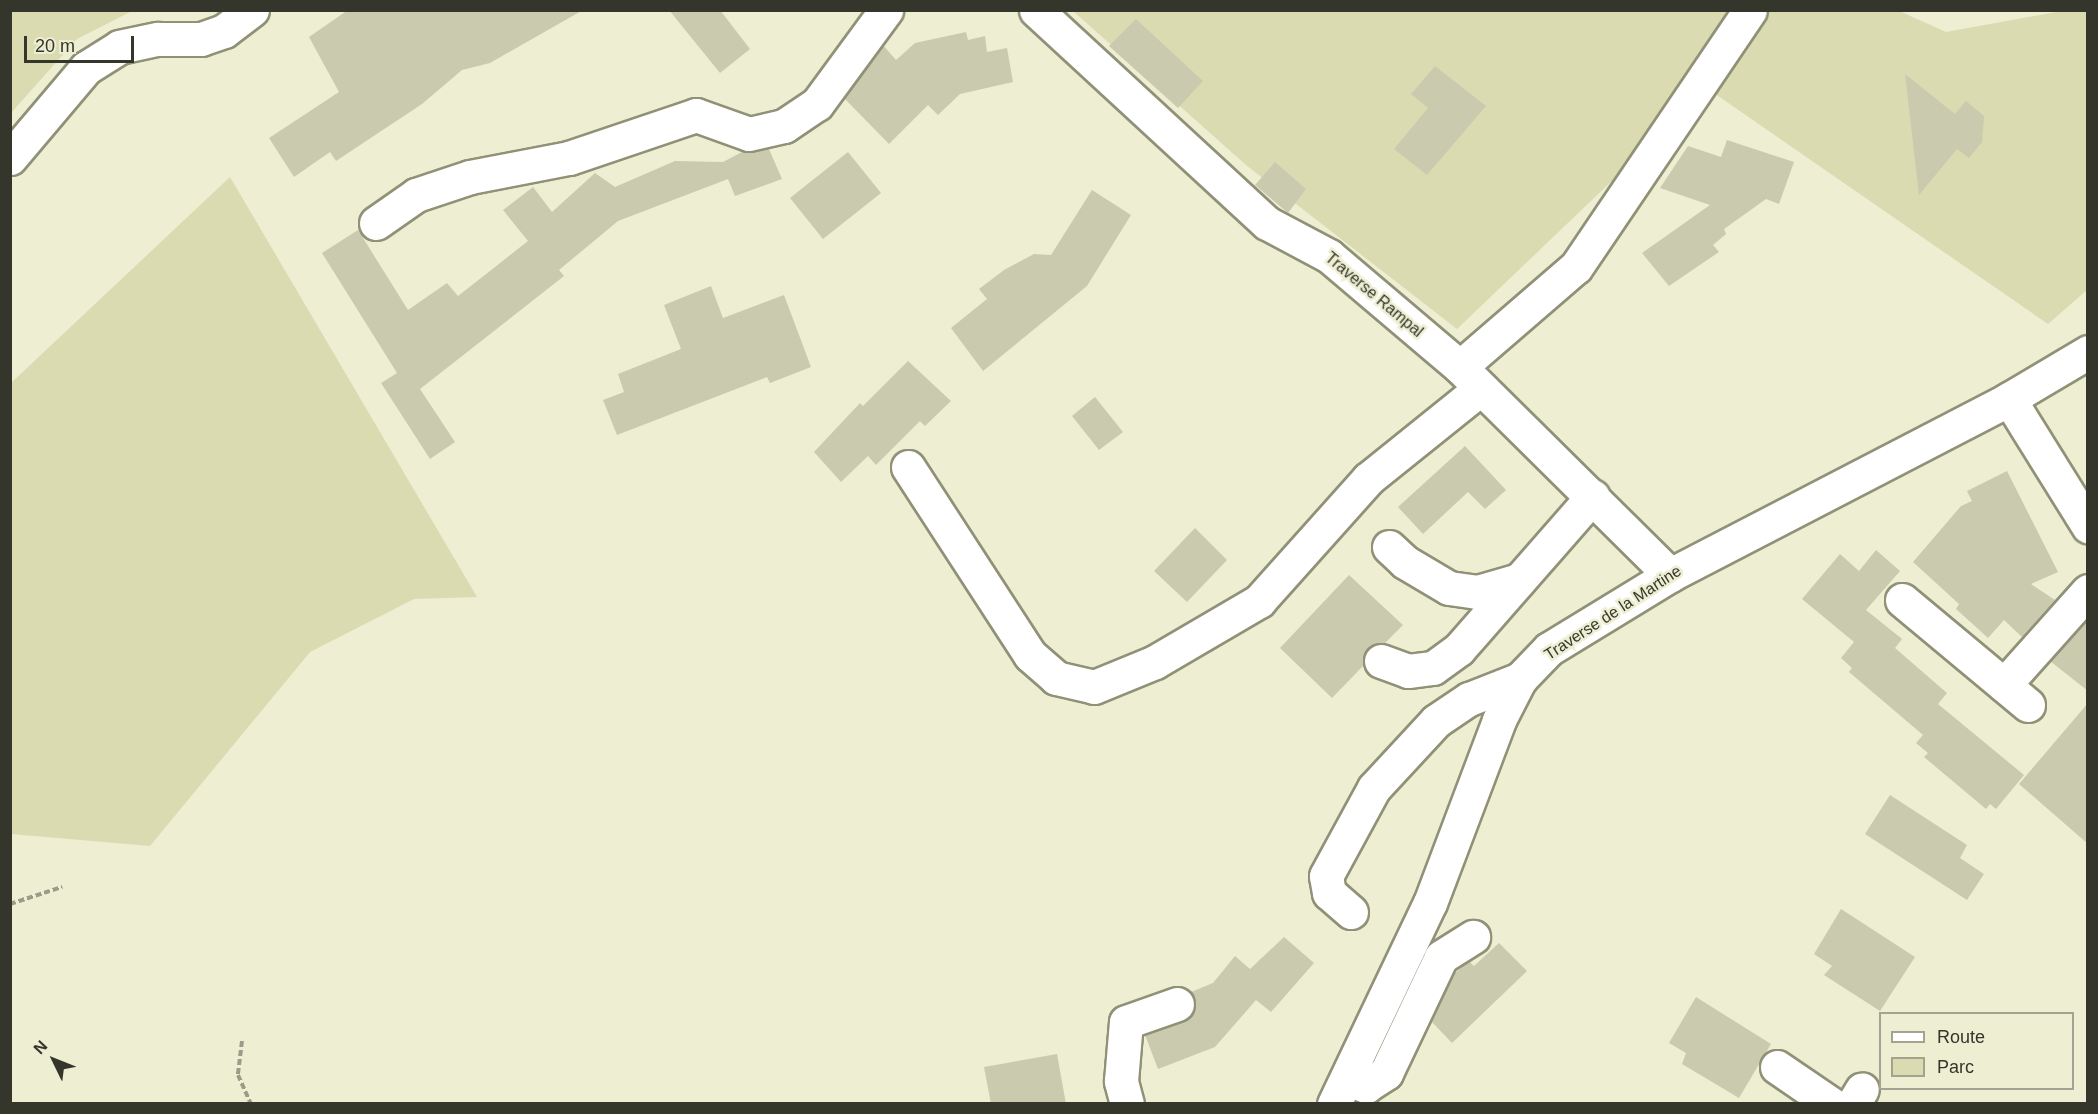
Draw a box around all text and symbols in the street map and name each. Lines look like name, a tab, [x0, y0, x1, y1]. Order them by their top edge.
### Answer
scale bar	[27, 24, 136, 62]
text: 20 m	[35, 36, 75, 56]
street label: Traverse Rampal	[1321, 248, 1427, 342]
street label: Traverse de la Martine	[1541, 562, 1685, 664]
legend	[1879, 1012, 2074, 1090]
text: Route	[1937, 1027, 1985, 1047]
north arrow	[24, 1030, 84, 1090]
text: N	[30, 1037, 51, 1057]
text: Parc	[1937, 1057, 1974, 1077]

